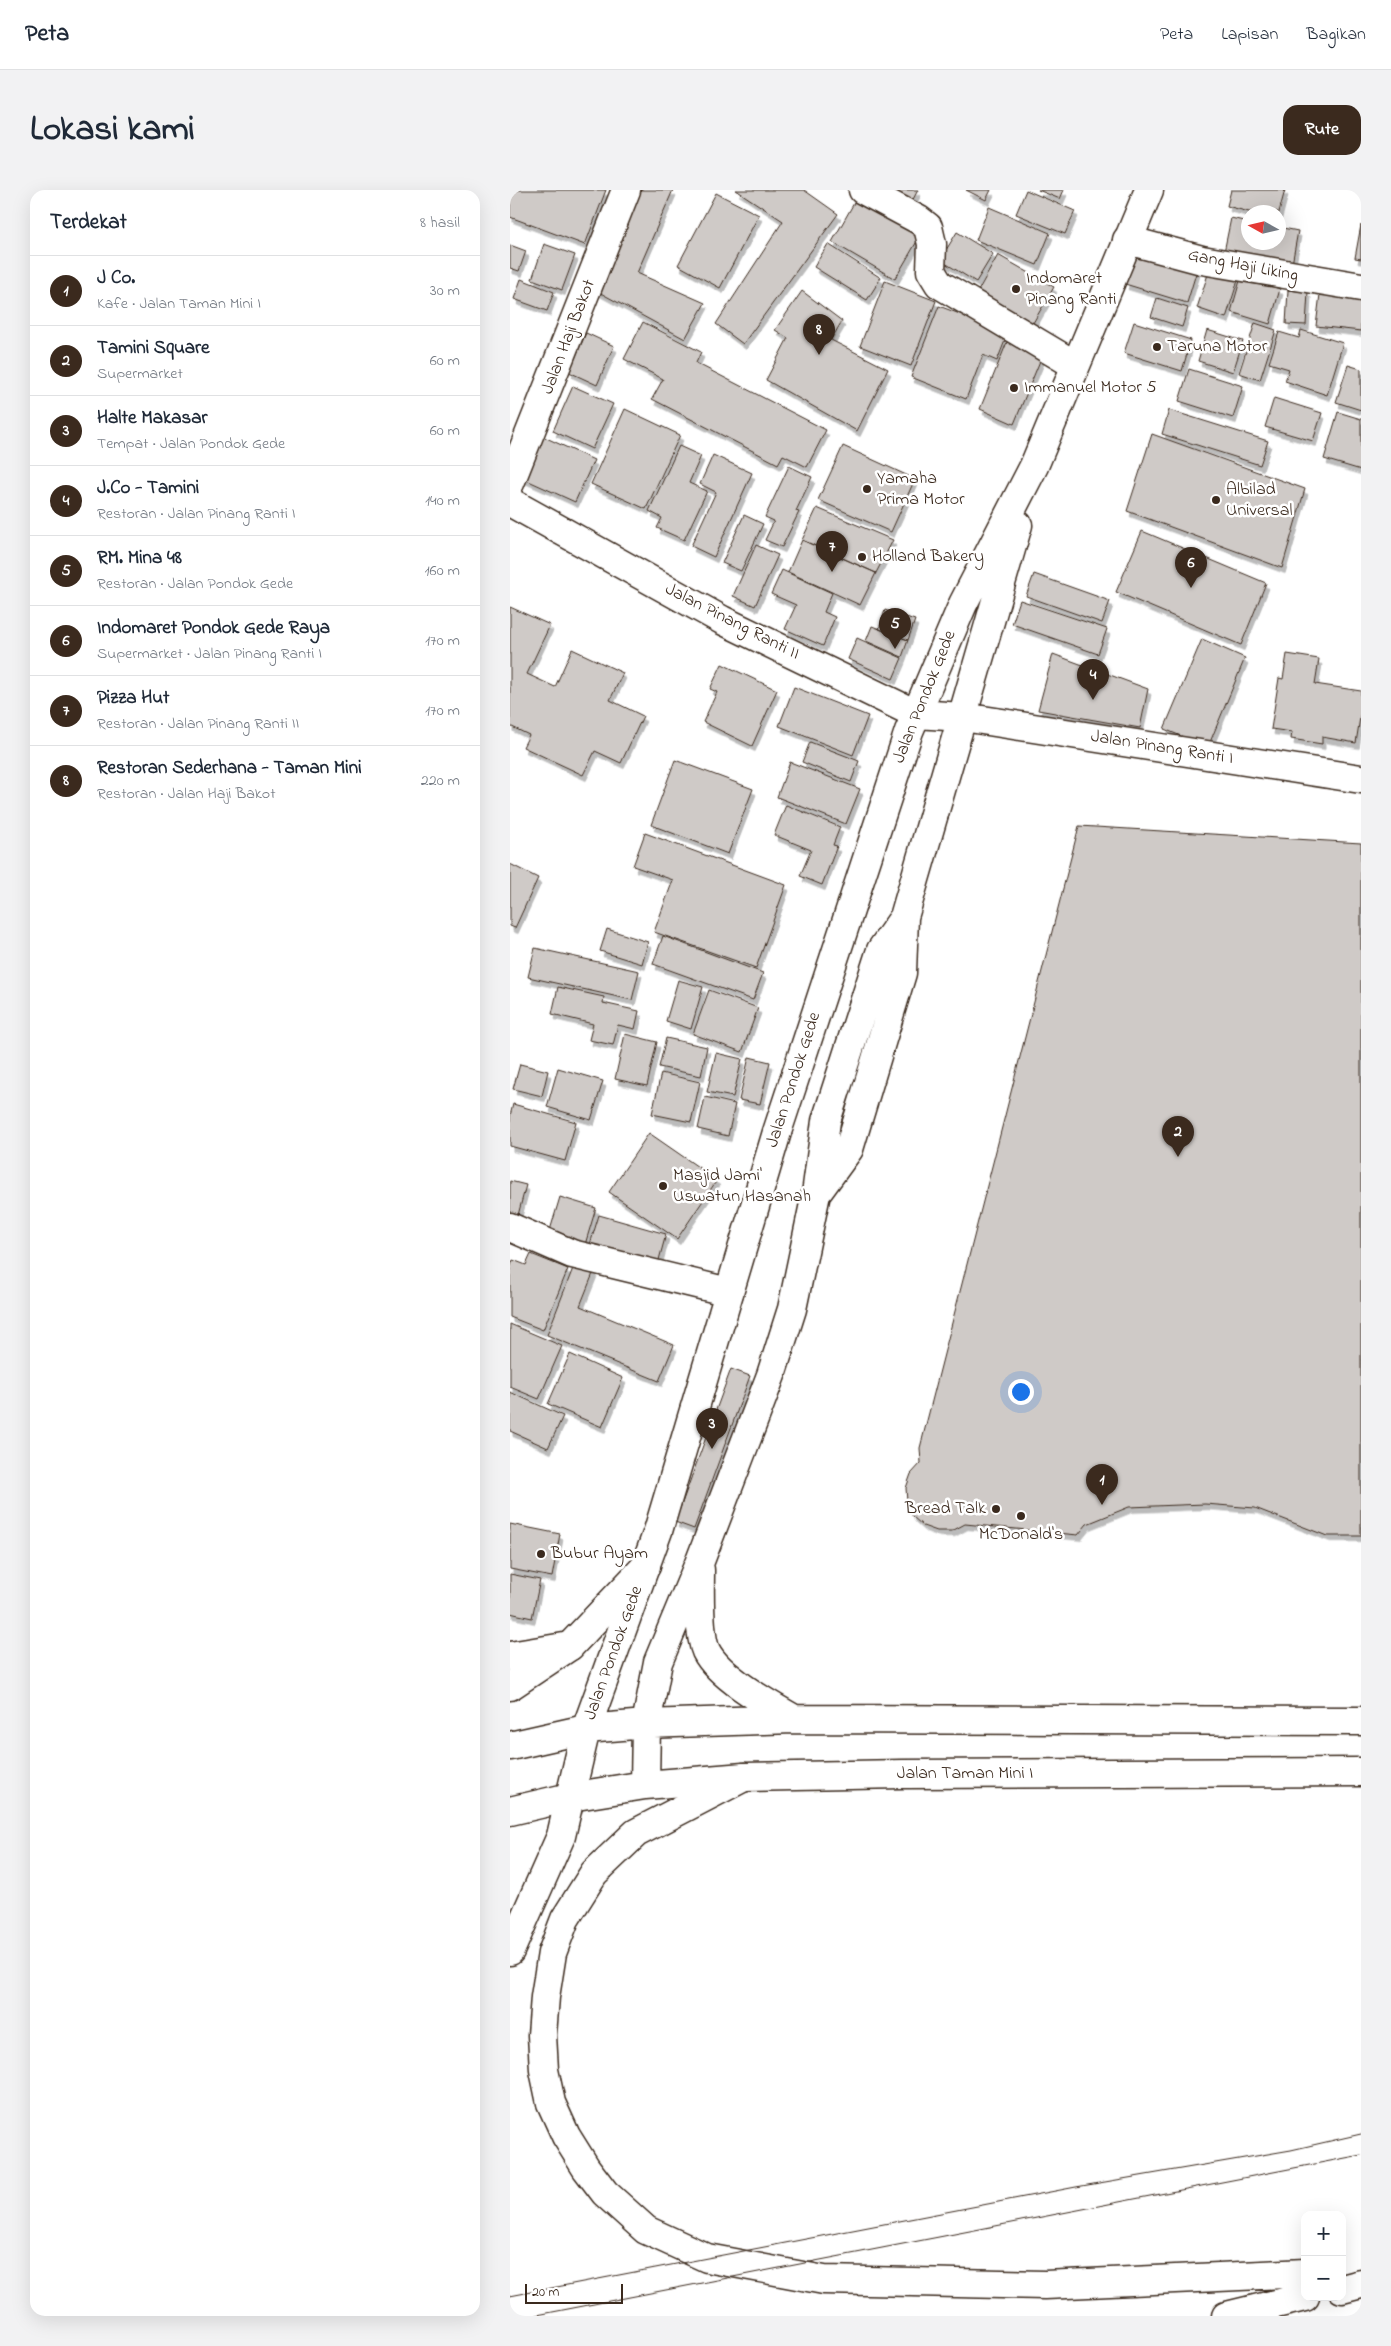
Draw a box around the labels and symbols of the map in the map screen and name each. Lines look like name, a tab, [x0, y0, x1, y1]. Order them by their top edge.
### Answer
north arrow	[1241, 205, 1286, 250]
street label: Gang Haji Liking	[1185, 243, 1300, 290]
place label: Indomaret Pinang Ranti	[1026, 266, 1117, 314]
street label: Jalan Haji Bakot	[535, 276, 603, 398]
marker: Indomaret Pinang Ranti	[1010, 283, 1022, 295]
pin: 8	[803, 314, 835, 355]
place label: Taruna Motor	[1167, 334, 1268, 360]
marker: Taruna Motor	[1151, 341, 1163, 353]
place label: Immanuel Motor 5	[1024, 375, 1157, 401]
marker: Immanuel Motor 5	[1008, 382, 1020, 394]
place label: Yamaha Prima Motor	[877, 466, 965, 513]
place label: Albilad Universal	[1226, 477, 1293, 524]
marker: Yamaha Prima Motor	[861, 483, 873, 495]
marker: Albilad Universal	[1210, 494, 1222, 506]
pin: 7	[816, 531, 848, 572]
place label: Holland Bakery	[872, 544, 984, 570]
pin: 6	[1175, 547, 1207, 588]
marker: Holland Bakery	[856, 551, 868, 563]
street label: Jalan Pinang Ranti II	[660, 577, 804, 668]
pin: 5	[879, 608, 911, 649]
street label: Jalan Pondok Gede	[887, 626, 964, 767]
pin: 4	[1077, 659, 1109, 700]
street label: Jalan Pinang Ranti I	[1089, 724, 1235, 773]
street label: Jalan Pondok Gede	[760, 1008, 828, 1151]
pin: 2	[1162, 1116, 1194, 1157]
place label: Masjid Jami' Uswatun Hasanah	[673, 1163, 811, 1210]
marker: Masjid Jami' Uswatun Hasanah	[657, 1180, 669, 1192]
your location	[1008, 1379, 1034, 1405]
pin: 3	[696, 1408, 728, 1449]
pin: 1	[1086, 1464, 1118, 1505]
place label: Bread Talk	[904, 1496, 986, 1522]
marker: Bread Talk	[990, 1503, 1002, 1515]
marker: McDonald's	[1015, 1510, 1027, 1522]
place label: McDonald's	[979, 1522, 1063, 1548]
place label: Bubur Ayam	[550, 1541, 648, 1567]
marker: Bubur Ayam	[535, 1548, 547, 1560]
street label: Jalan Pondok Gede	[578, 1581, 651, 1724]
street label: Jalan Taman Mini I	[897, 1761, 1033, 1787]
scale bar	[525, 2281, 622, 2304]

